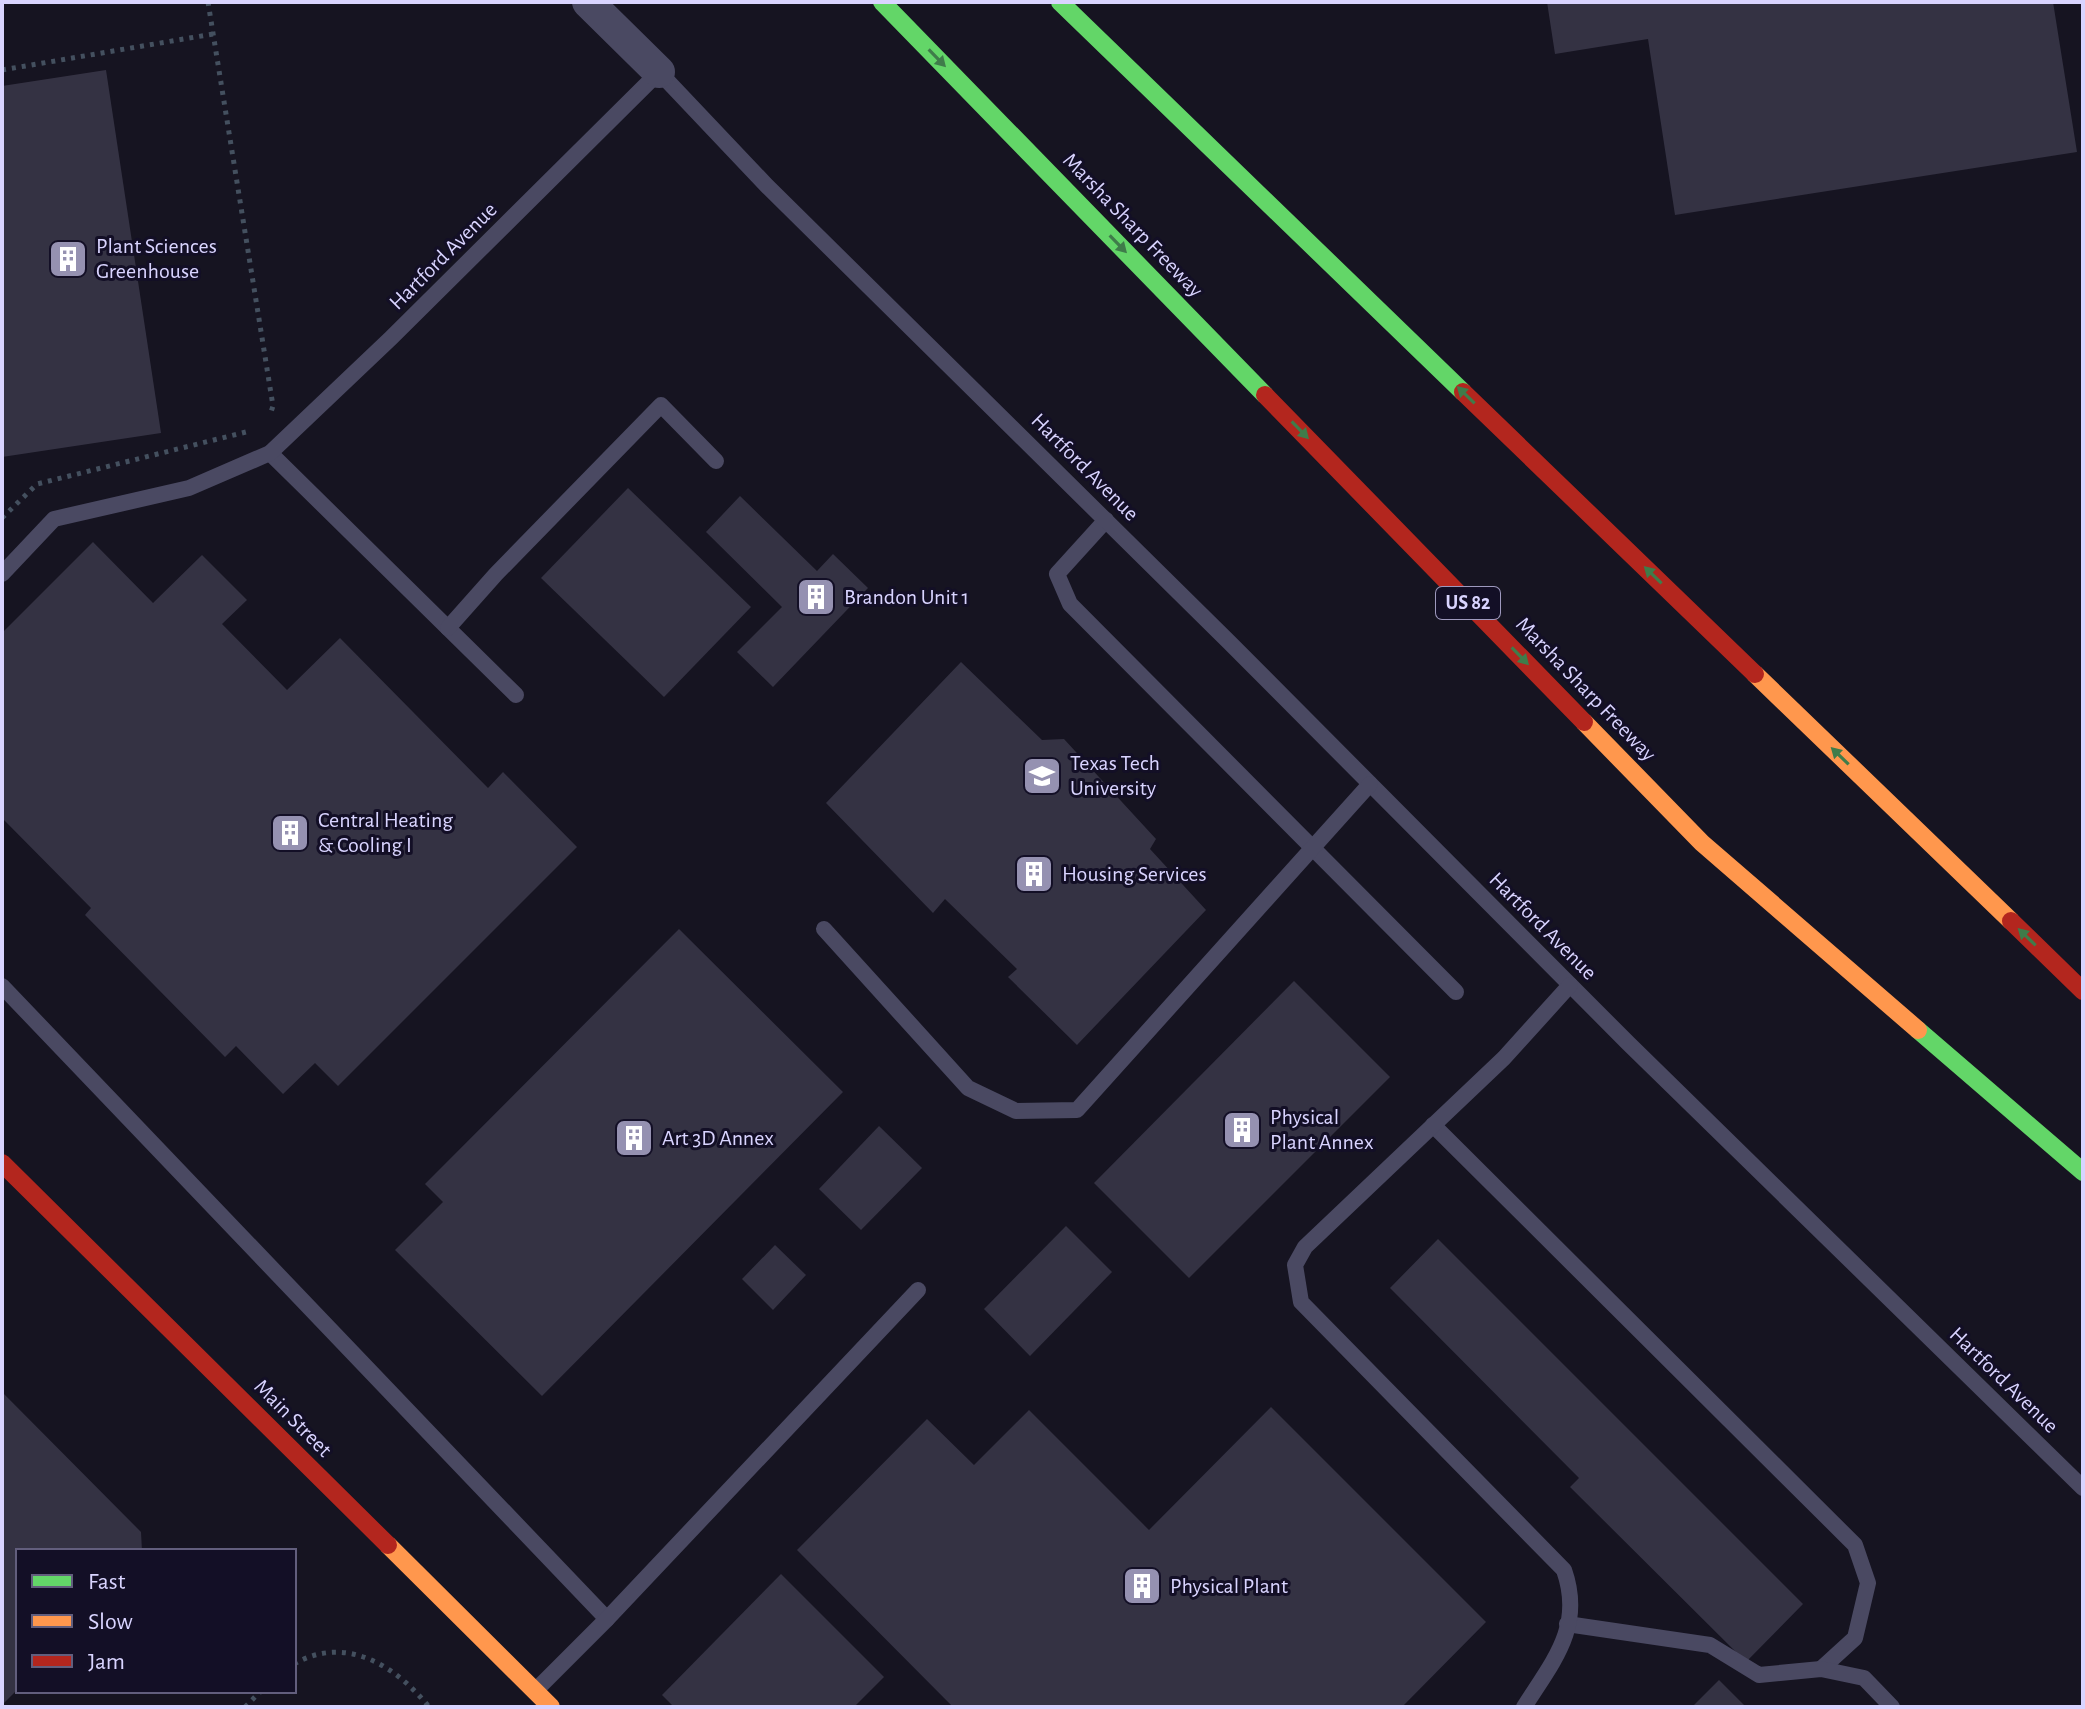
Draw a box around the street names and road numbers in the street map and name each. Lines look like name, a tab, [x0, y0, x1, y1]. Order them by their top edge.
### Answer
street label: Marsha Sharp Freeway	[1059, 149, 1208, 302]
street label: Hartford Avenue	[385, 198, 501, 314]
street label: Hartford Avenue	[1027, 409, 1143, 525]
road number: US 82	[1436, 587, 1500, 619]
street label: Marsha Sharp Freeway	[1512, 613, 1661, 766]
street label: Hartford Avenue	[1485, 868, 1601, 984]
street label: Hartford Avenue	[1945, 1323, 2063, 1437]
street label: Main Street	[250, 1375, 336, 1461]

